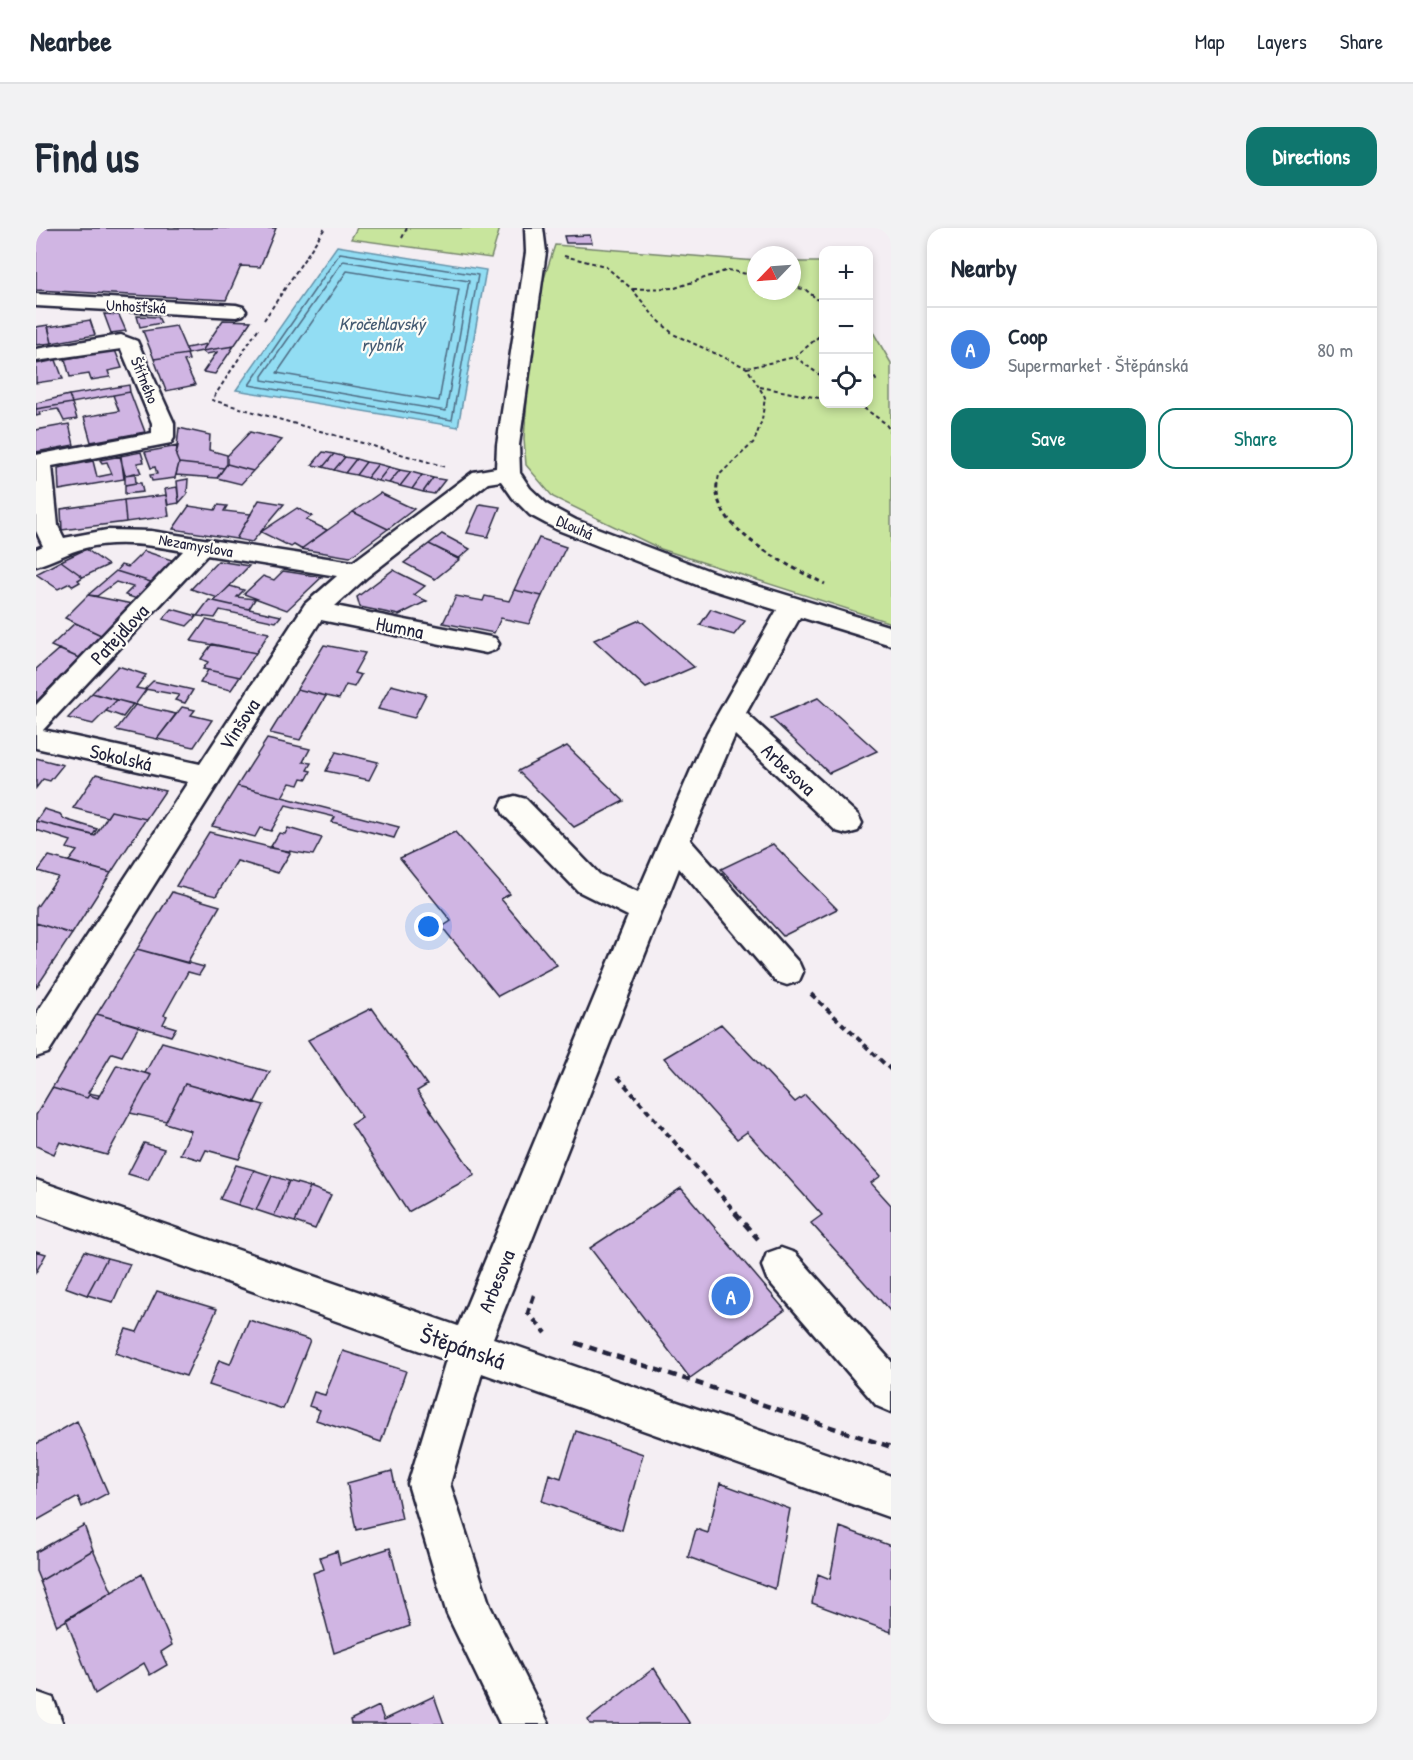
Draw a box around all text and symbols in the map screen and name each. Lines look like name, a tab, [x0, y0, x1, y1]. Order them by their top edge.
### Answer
text: Nearbee	[30, 22, 112, 60]
text: Map	[1195, 27, 1224, 56]
text: Layers	[1257, 27, 1307, 56]
text: Share	[1340, 27, 1383, 56]
button: Directions	[1246, 127, 1377, 186]
text: Find us	[36, 128, 139, 185]
north arrow	[747, 246, 801, 300]
map controls	[819, 246, 873, 408]
button: +	[819, 246, 873, 300]
text: Nearby	[951, 250, 1017, 285]
street label: Unhošťská	[105, 293, 167, 319]
button: −	[819, 300, 873, 354]
water label: Kročehlavský rybník	[339, 311, 428, 357]
text: Coop	[1008, 321, 1047, 351]
text: A	[966, 336, 975, 363]
text: 80 m	[1317, 336, 1353, 363]
text: Supermarket · Štěpánská	[1008, 351, 1188, 378]
street label: Štítného	[126, 353, 165, 407]
button: locate	[819, 354, 873, 408]
button: Save	[951, 408, 1146, 469]
button: Share	[1158, 408, 1353, 469]
street label: Dlouhá	[553, 509, 597, 545]
street label: Nezamyslova	[157, 528, 235, 562]
street label: Patejdlova	[84, 598, 154, 670]
street label: Humna	[374, 609, 426, 645]
street label: Vinšova	[212, 693, 266, 755]
street label: Sokolská	[87, 737, 155, 777]
street label: Arbesova	[756, 737, 822, 801]
your location	[414, 912, 443, 941]
street label: Arbesova	[471, 1246, 521, 1316]
pin: A	[712, 1274, 750, 1318]
street label: Štěpánská	[416, 1318, 510, 1376]

